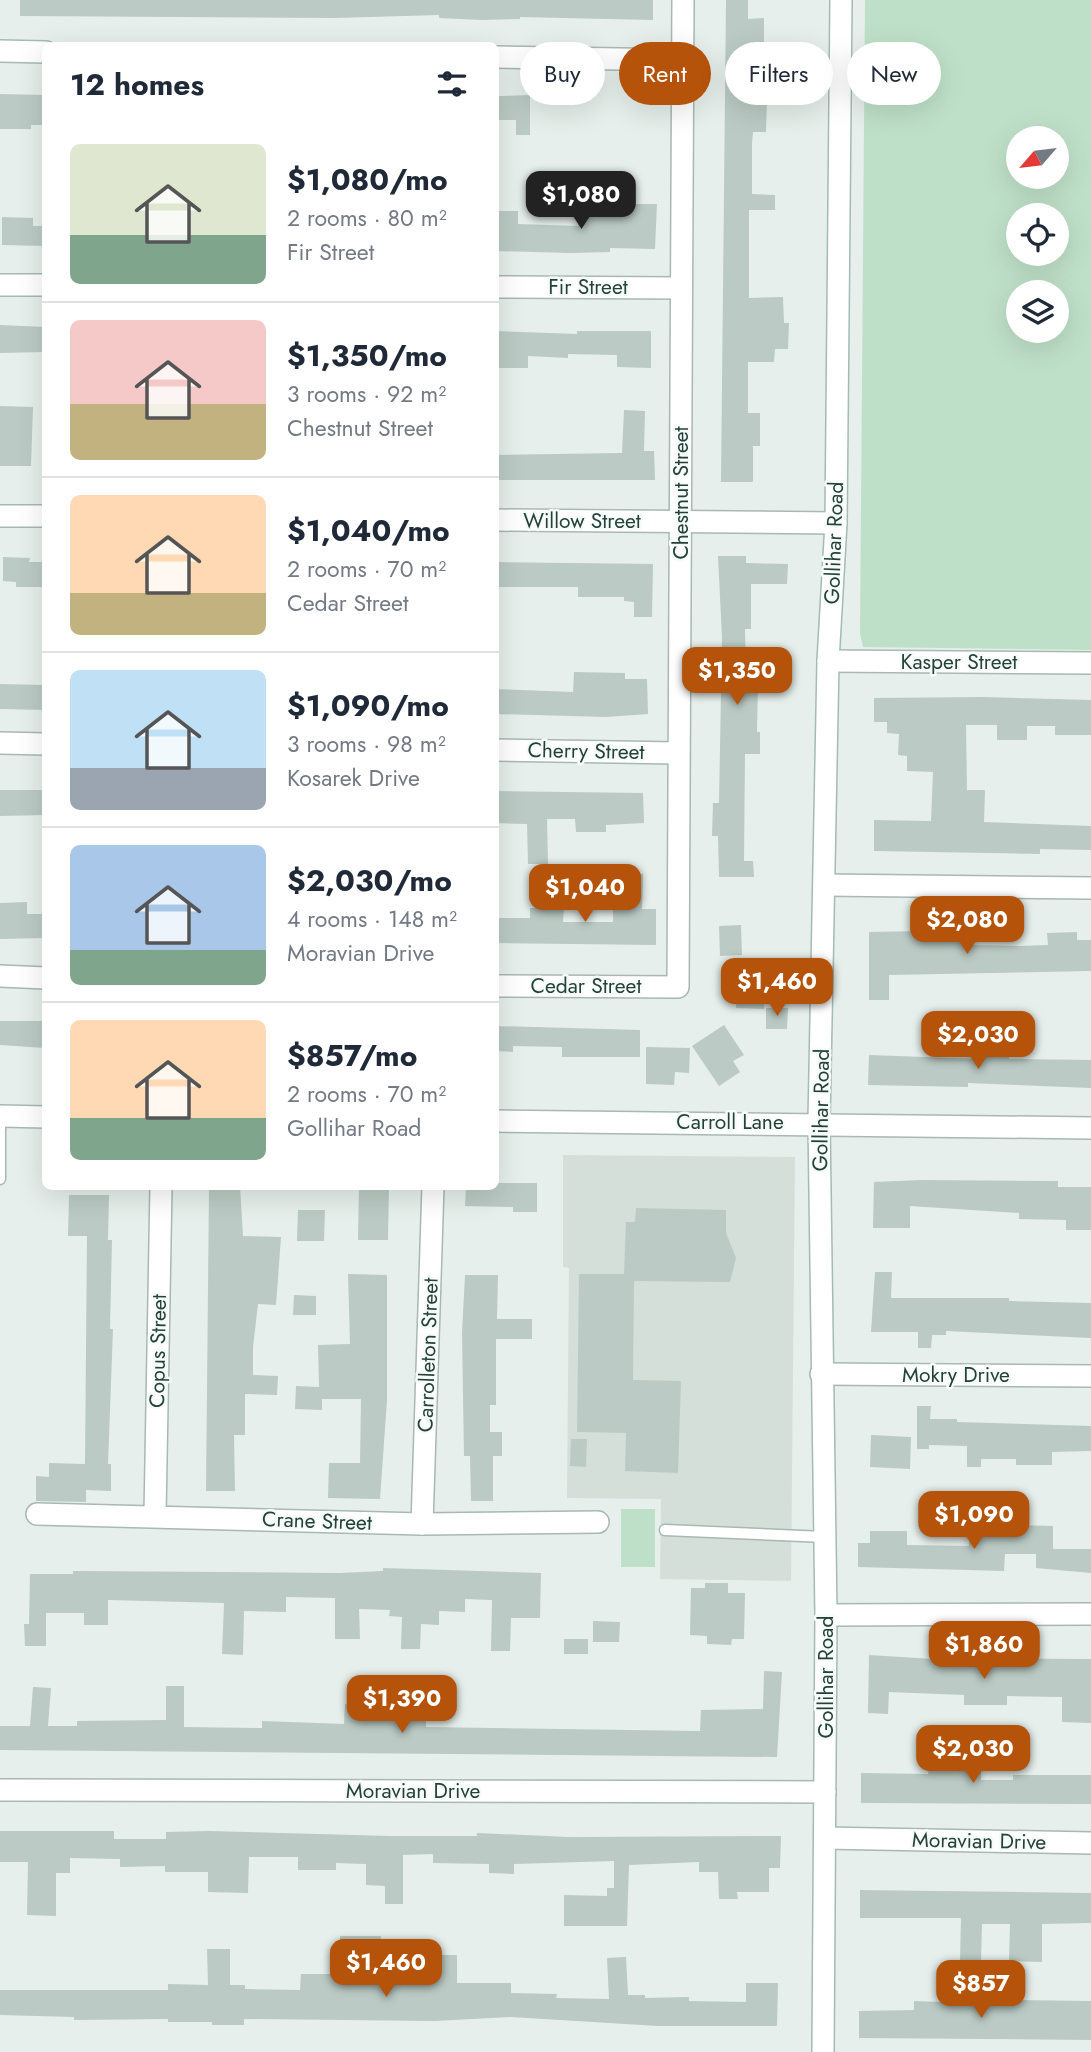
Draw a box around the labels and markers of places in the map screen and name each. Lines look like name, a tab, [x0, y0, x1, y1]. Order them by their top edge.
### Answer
pin: $1,080	[524, 172, 638, 231]
pin: $1,350	[680, 648, 794, 707]
pin: $1,040	[528, 864, 642, 924]
pin: $2,080	[910, 897, 1024, 956]
pin: $1,460	[720, 958, 834, 1018]
pin: $2,030	[921, 1012, 1035, 1071]
pin: $1,090	[917, 1492, 1031, 1551]
pin: $1,860	[927, 1622, 1041, 1681]
pin: $1,390	[345, 1676, 459, 1735]
pin: $2,030	[916, 1726, 1030, 1785]
pin: $1,460	[329, 1940, 443, 1999]
pin: $857	[940, 1960, 1022, 2020]

